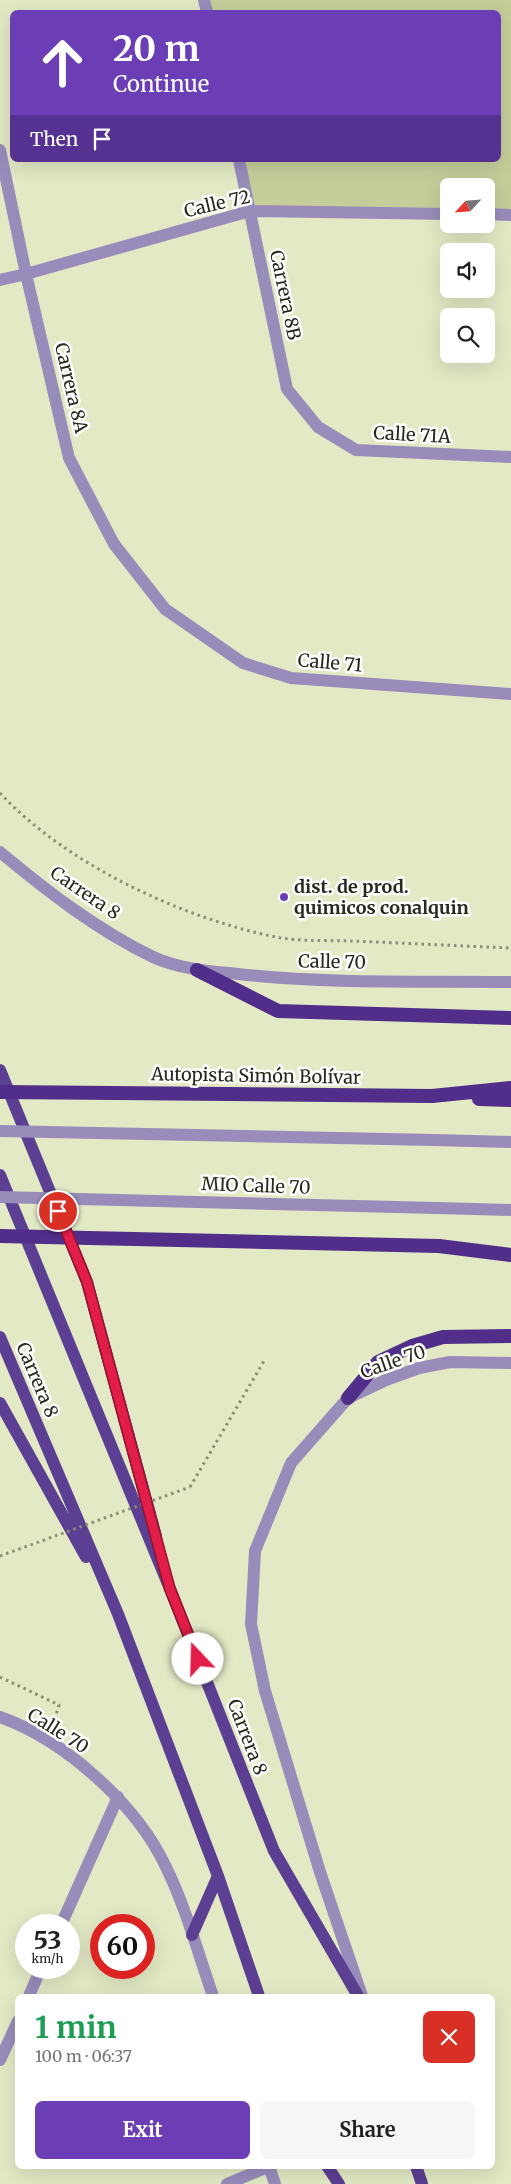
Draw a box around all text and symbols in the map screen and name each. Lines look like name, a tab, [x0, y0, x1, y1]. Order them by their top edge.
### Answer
text: 20 m	[113, 27, 200, 71]
icon: ahead	[30, 30, 95, 95]
text: Continue	[113, 70, 209, 98]
icon: arrive	[88, 125, 116, 153]
text: Then	[30, 127, 78, 151]
north arrow	[440, 178, 495, 232]
map controls	[440, 178, 495, 363]
street label: Calle 72	[182, 185, 252, 222]
button: sound	[440, 243, 495, 298]
street label: Carrera 8B	[265, 248, 306, 342]
button: search	[440, 308, 495, 363]
street label: Carrera 8A	[50, 340, 93, 436]
street label: Calle 71A	[373, 421, 452, 448]
street label: Calle 71	[297, 648, 363, 677]
street label: Carrera 8	[46, 861, 125, 924]
place label: dist. de prod. quimicos conalquin	[294, 875, 469, 919]
marker: dist. de prod. quimicos conalquin	[278, 891, 290, 903]
street label: Calle 70	[298, 949, 366, 974]
street label: Autopista Simón Bolívar	[150, 1062, 361, 1089]
street label: MIO Calle 70	[201, 1172, 311, 1199]
pin	[37, 1190, 79, 1232]
icon: arrive	[44, 1197, 72, 1225]
street label: Carrera 8	[11, 1339, 64, 1421]
street label: Calle 70	[357, 1340, 429, 1383]
position arrow	[171, 1632, 223, 1684]
street label: Carrera 8	[223, 1696, 272, 1778]
street label: Calle 70	[23, 1703, 93, 1758]
speed limit sign: 60	[90, 1914, 155, 1979]
text: 53	[34, 1924, 61, 1956]
text: km/h	[32, 1951, 63, 1966]
text: 1 min	[35, 2008, 117, 2046]
button: close	[423, 2011, 475, 2063]
text: 100 m · 06:37	[35, 2046, 132, 2066]
button: Exit	[35, 2101, 250, 2159]
button: Share	[260, 2101, 475, 2159]

